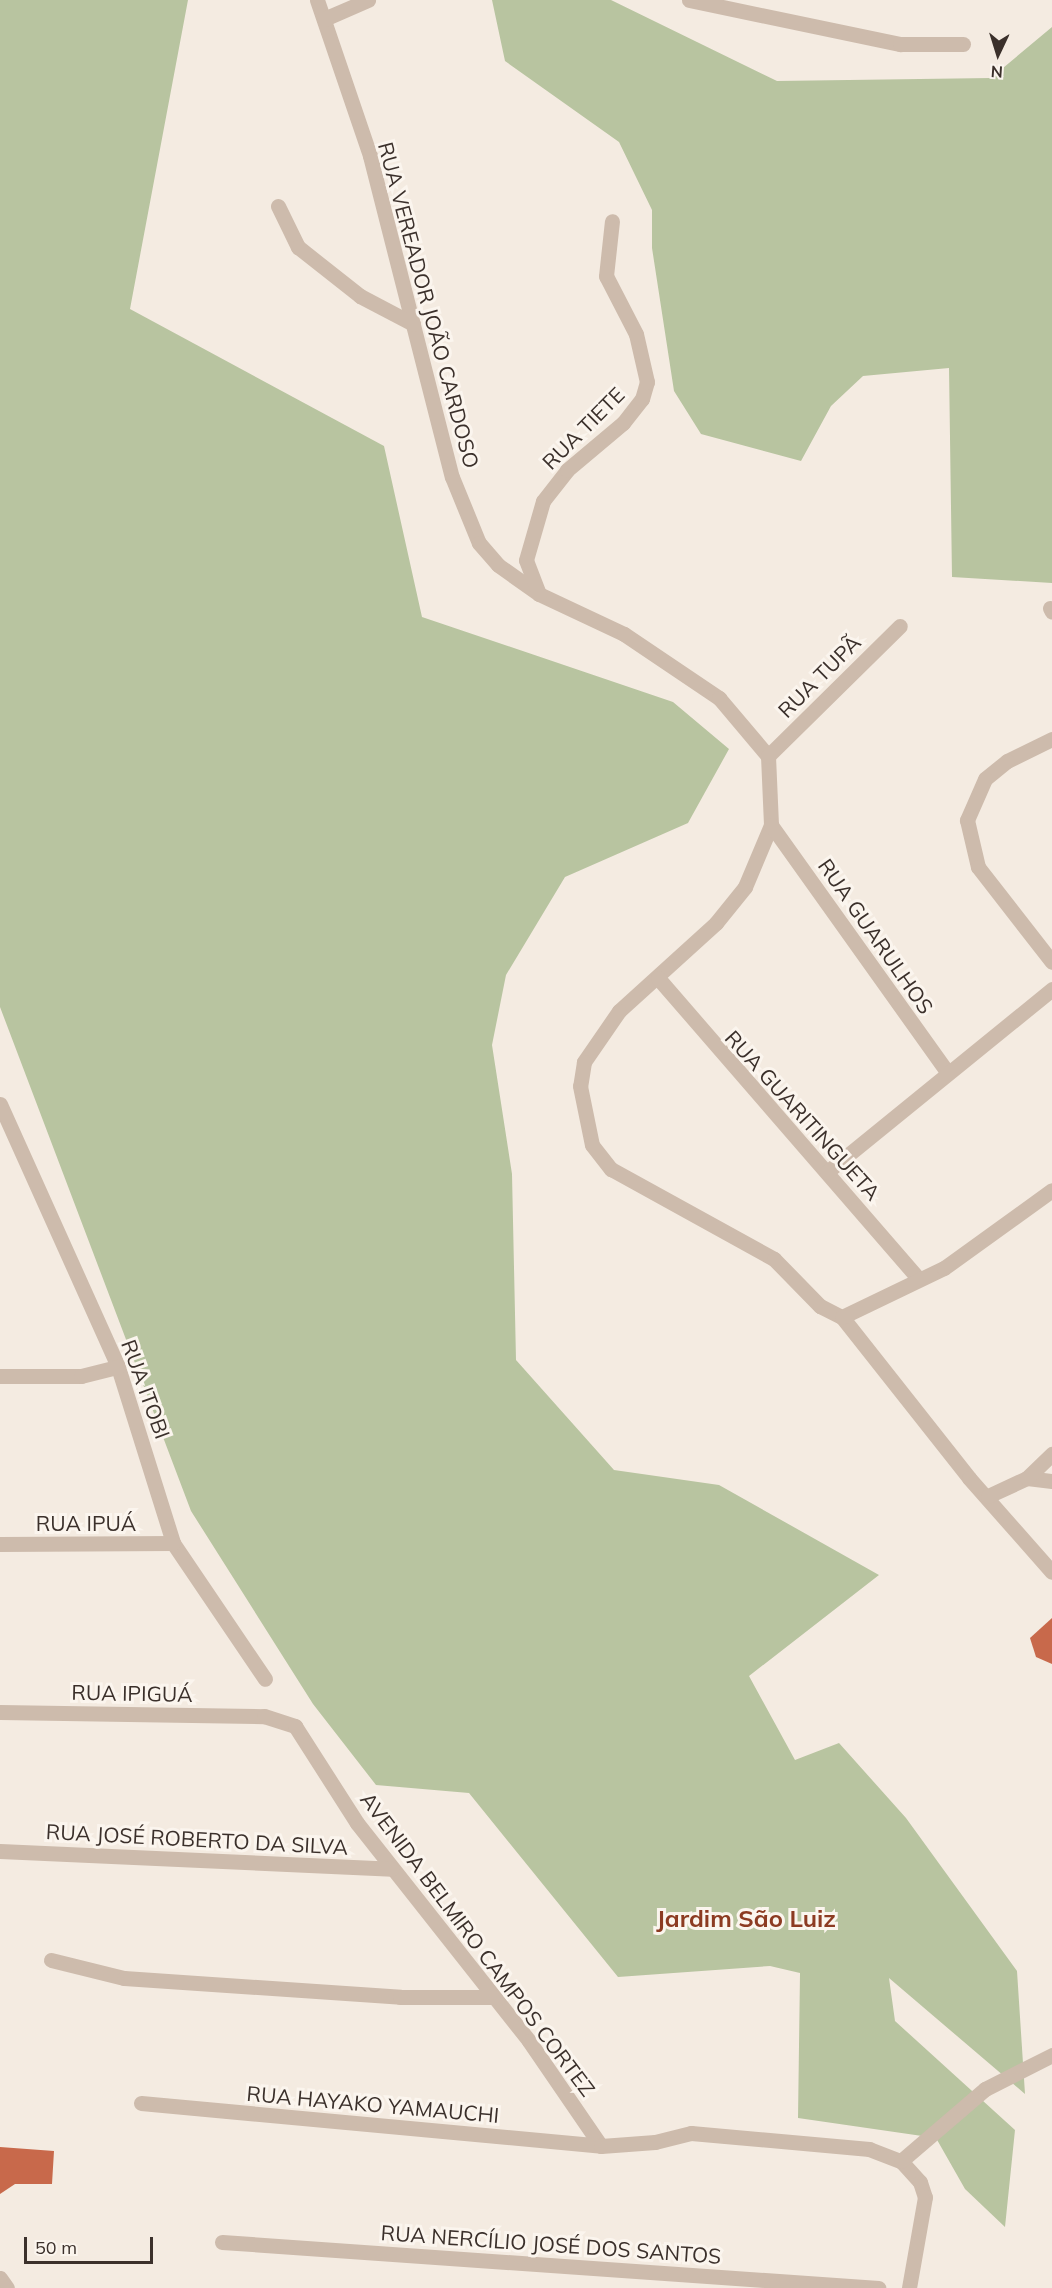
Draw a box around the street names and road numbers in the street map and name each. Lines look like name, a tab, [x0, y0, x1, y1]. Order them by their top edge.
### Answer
street label: RUA VEREADOR JOÃO CARDOSO	[373, 139, 485, 471]
street label: RUA TIETE	[537, 382, 629, 474]
street label: RUA TUPÃ	[773, 630, 865, 722]
street label: RUA GUARULHOS	[813, 854, 939, 1018]
street label: RUA GUARITINGUETA	[720, 1025, 886, 1205]
street label: RUA ITOBI	[116, 1336, 176, 1442]
street label: RUA IPUÁ	[36, 1510, 136, 1536]
street label: RUA IPIGUÁ	[71, 1679, 193, 1707]
street label: AVENIDA BELMIRO CAMPOS CORTEZ	[355, 1787, 601, 2101]
street label: RUA JOSÉ ROBERTO DA SILVA	[45, 1818, 349, 1860]
street label: RUA HAYAKO YAMAUCHI	[246, 2080, 500, 2128]
street label: RUA NERCÍLIO JOSÉ DOS SANTOS	[380, 2220, 722, 2268]

